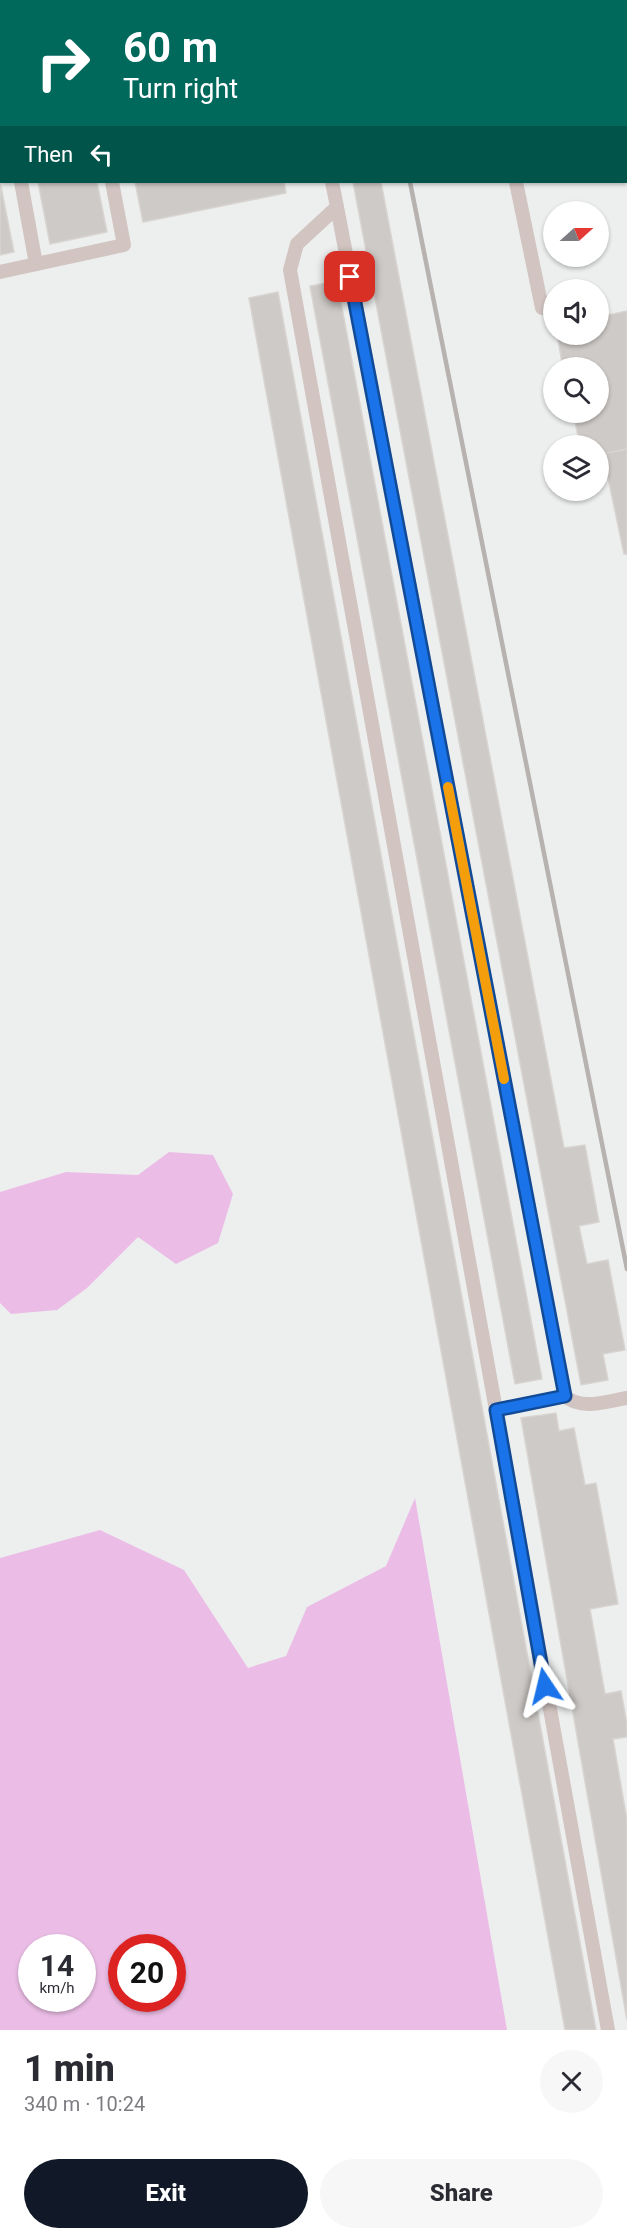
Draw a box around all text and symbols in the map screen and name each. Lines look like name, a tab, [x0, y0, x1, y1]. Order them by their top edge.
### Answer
text: 60 m	[123, 23, 218, 72]
icon: right	[24, 24, 102, 102]
text: Turn right	[123, 73, 238, 105]
icon: left	[85, 138, 118, 171]
text: Then	[24, 142, 73, 167]
north arrow	[543, 201, 609, 267]
map controls	[543, 201, 609, 501]
pin	[324, 251, 375, 302]
icon: arrive	[333, 260, 366, 293]
button: sound	[543, 279, 609, 345]
button: search	[543, 357, 609, 423]
button: layers	[543, 435, 609, 501]
position arrow	[513, 1654, 577, 1718]
speed limit sign: 20	[108, 1934, 186, 2012]
text: 14	[40, 1948, 74, 1983]
text: km/h	[39, 1979, 75, 1997]
text: 1 min	[24, 2048, 115, 2090]
button: close	[540, 2050, 603, 2113]
text: 340 m · 10:24	[24, 2092, 145, 2116]
button: Exit	[24, 2159, 308, 2228]
button: Share	[320, 2159, 603, 2228]

